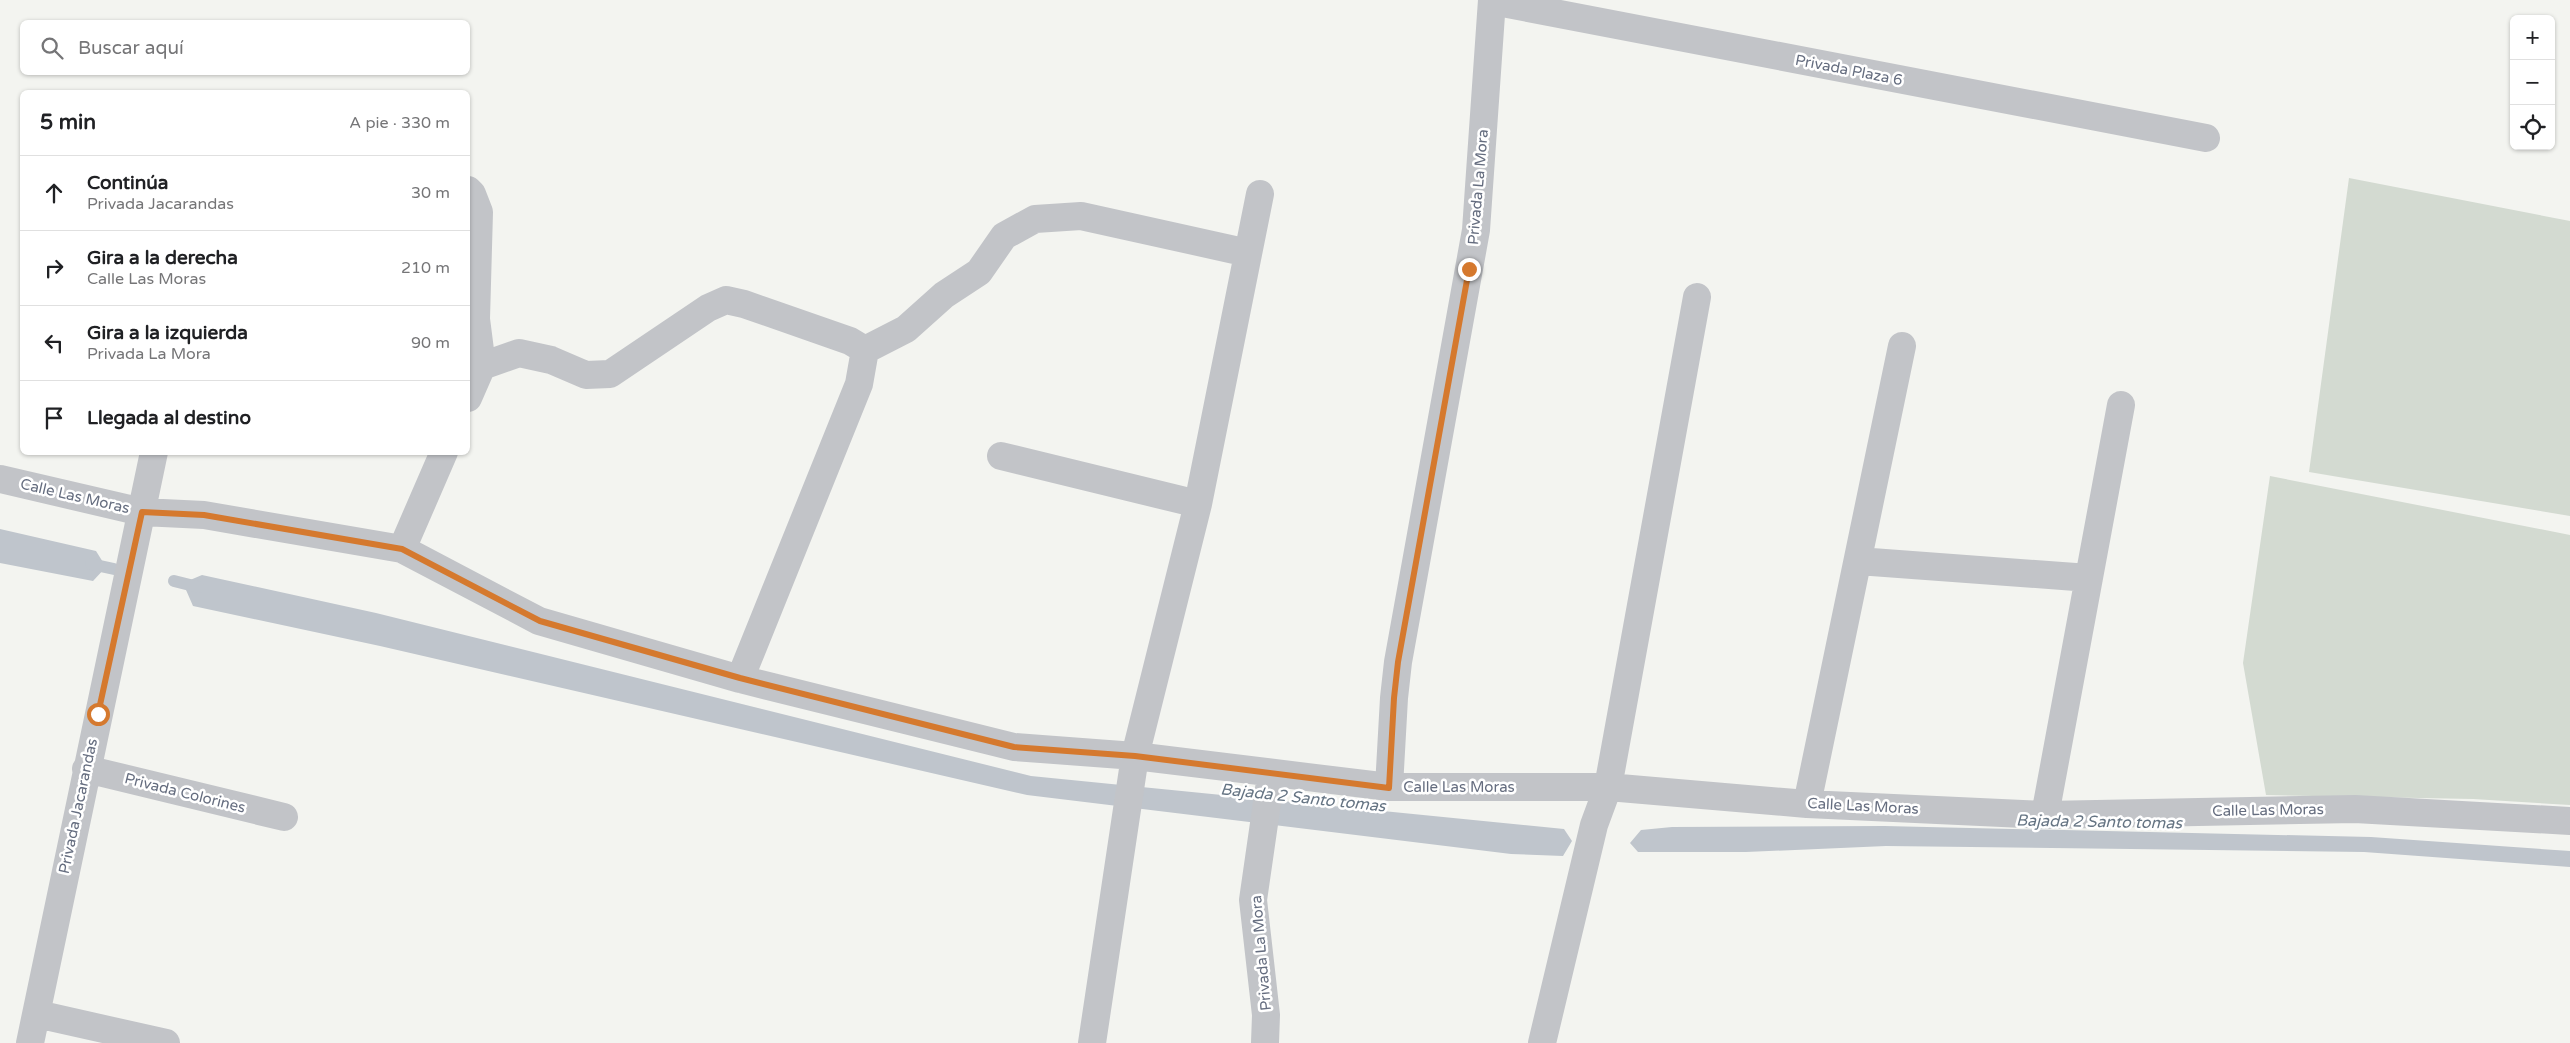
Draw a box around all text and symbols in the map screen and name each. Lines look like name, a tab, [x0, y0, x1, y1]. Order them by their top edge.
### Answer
map controls	[2510, 15, 2555, 150]
button: +	[2510, 15, 2555, 60]
search box	[20, 20, 470, 75]
icon: search	[38, 34, 66, 62]
text: Buscar aquí	[78, 37, 184, 59]
street label: Privada Plaza 6	[1794, 51, 1904, 89]
button: −	[2510, 60, 2555, 105]
button: locate	[2510, 105, 2555, 150]
text: 5 min	[40, 110, 96, 135]
text: A pie · 330 m	[349, 113, 450, 133]
street label: Privada La Mora	[1464, 128, 1492, 246]
text: Continúa	[87, 172, 169, 194]
icon: ahead	[40, 179, 68, 207]
text: 30 m	[411, 183, 450, 203]
text: Privada Jacarandas	[87, 194, 234, 214]
text: Gira a la derecha	[87, 247, 238, 269]
icon: right	[40, 254, 68, 282]
text: 210 m	[401, 258, 450, 278]
route end	[1458, 258, 1481, 281]
text: Calle Las Moras	[87, 269, 206, 289]
text: Gira a la izquierda	[87, 322, 248, 344]
icon: left	[40, 329, 68, 357]
text: 90 m	[411, 333, 450, 353]
text: Privada La Mora	[87, 344, 211, 364]
icon: arrive	[40, 404, 68, 432]
text: Llegada al destino	[87, 407, 251, 429]
street label: Calle Las Moras	[19, 475, 131, 517]
route start	[87, 703, 110, 726]
street label: Privada Jacarandas	[55, 737, 101, 875]
street label: Privada Colorines	[123, 769, 247, 817]
street label: Calle Las Moras	[1403, 778, 1515, 796]
water label: Bajada 2 Santo tomas	[1219, 779, 1388, 817]
street label: Calle Las Moras	[1807, 794, 1919, 818]
street label: Calle Las Moras	[2212, 800, 2324, 820]
water label: Bajada 2 Santo tomas	[2016, 811, 2183, 833]
street label: Privada La Mora	[1247, 894, 1275, 1012]

